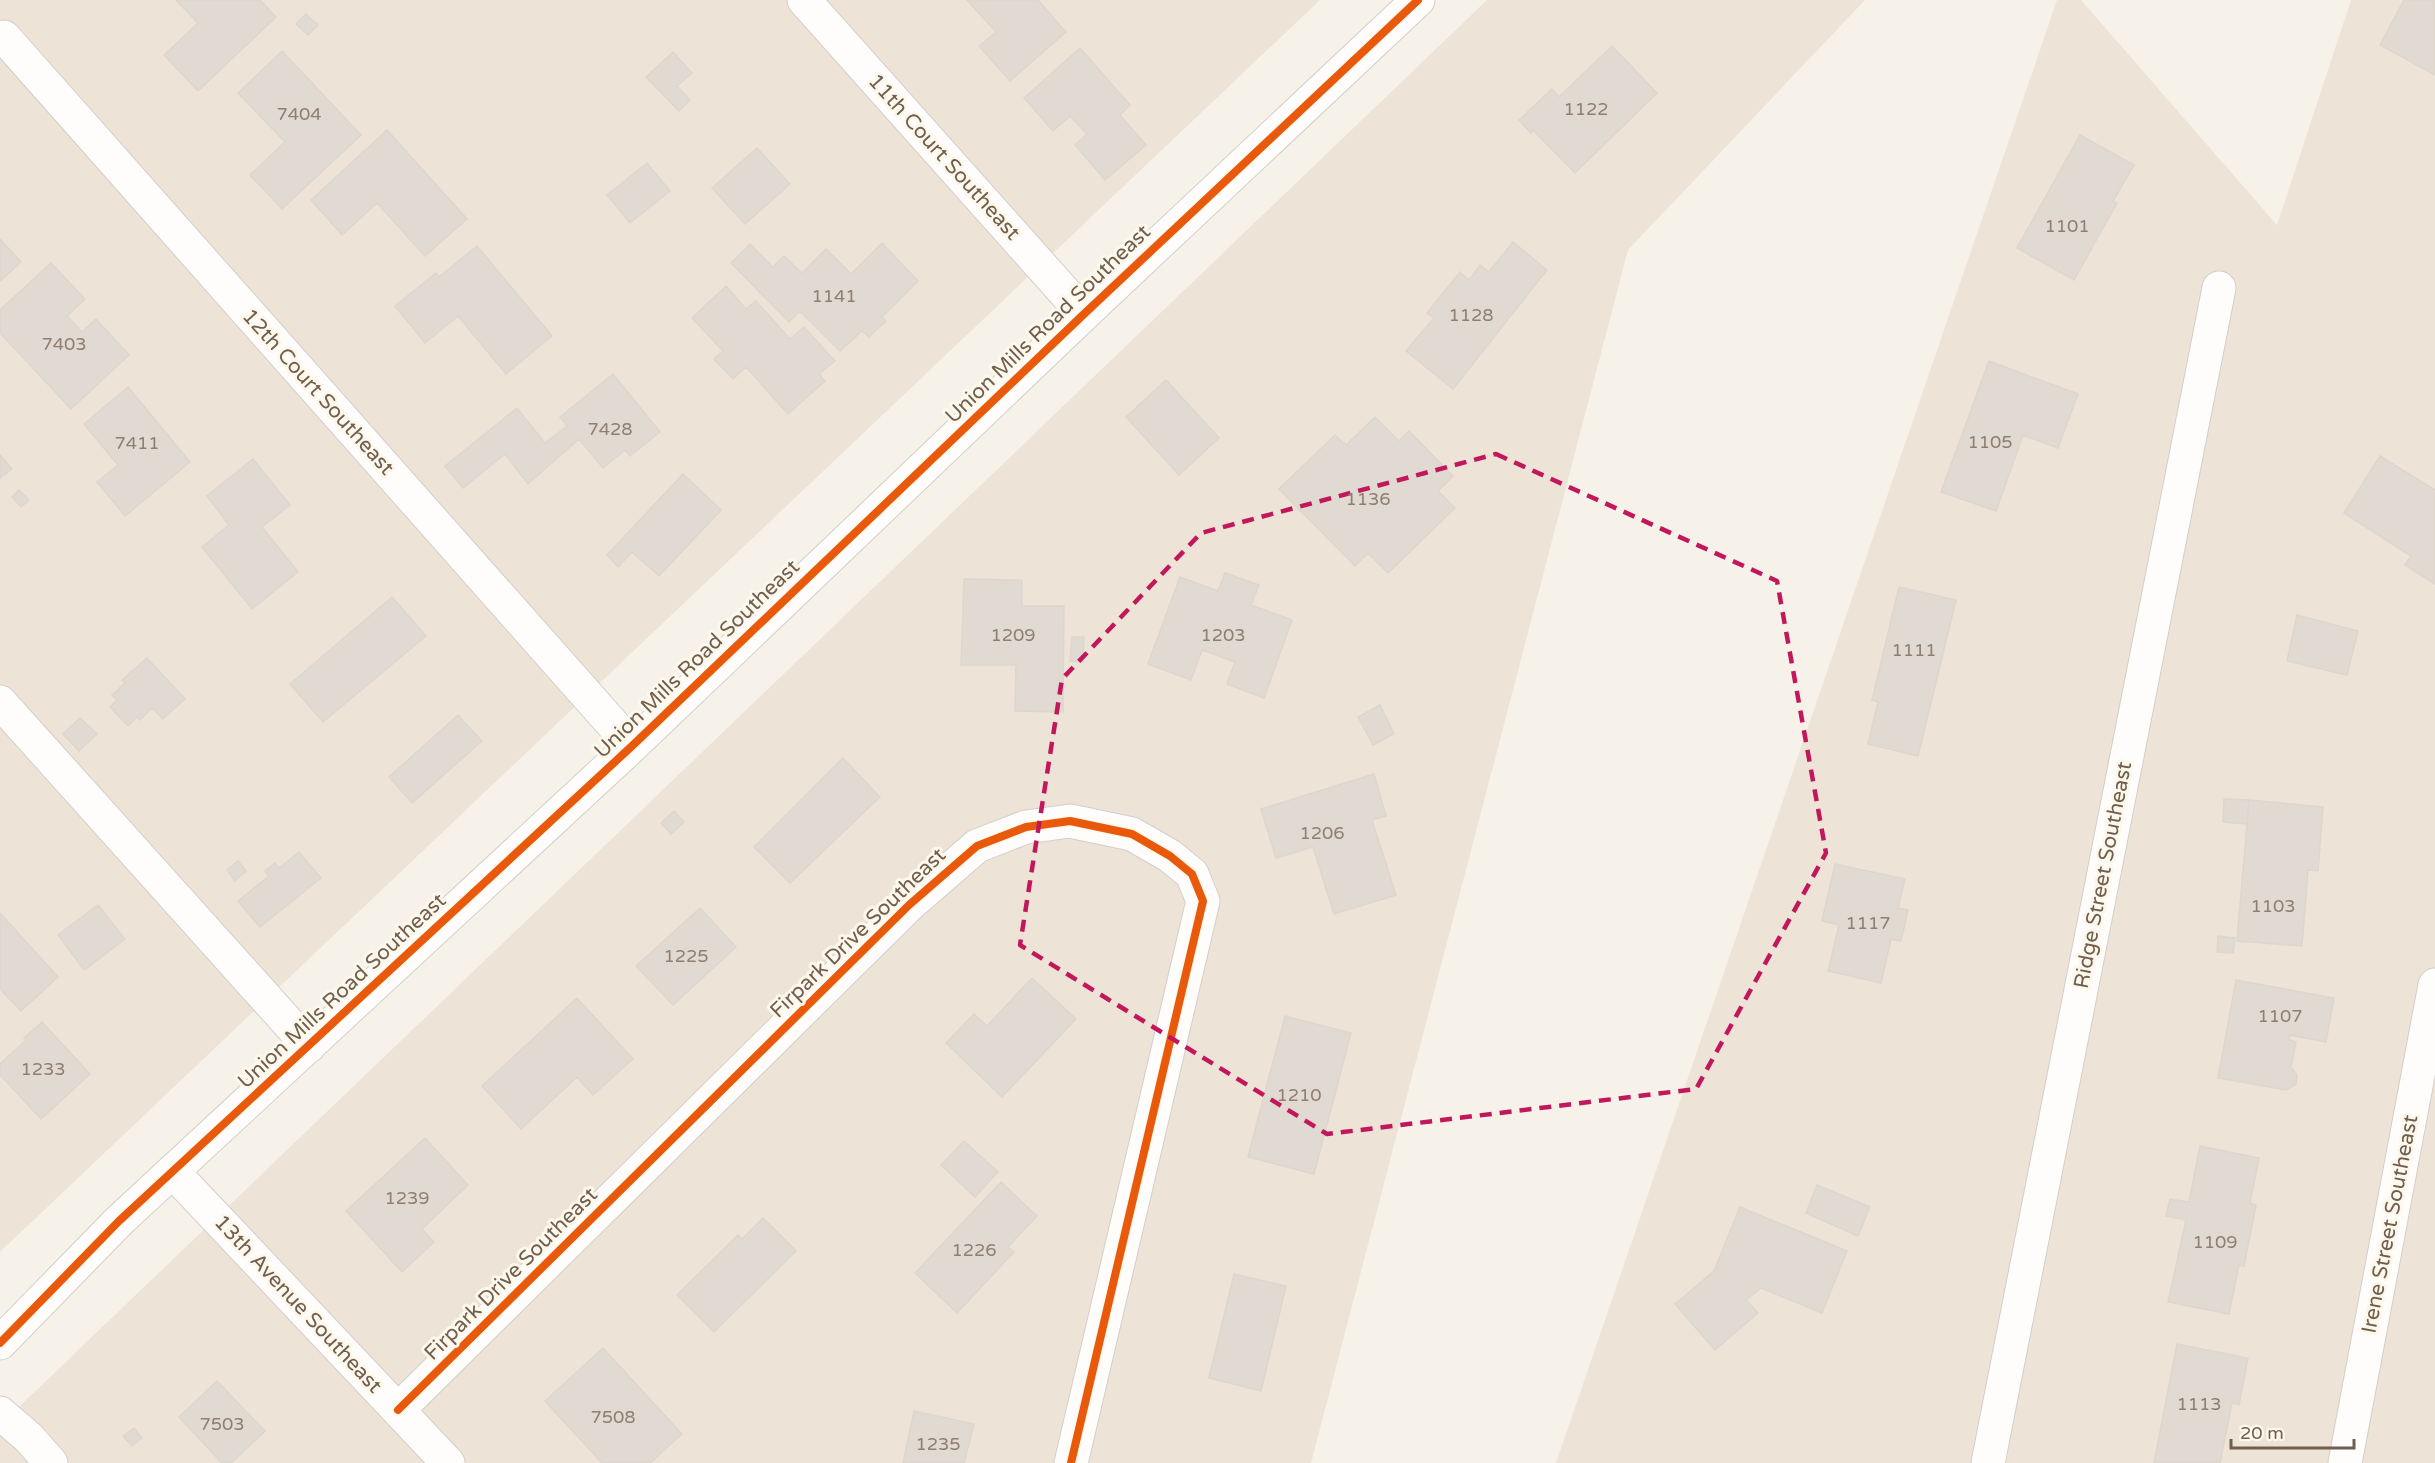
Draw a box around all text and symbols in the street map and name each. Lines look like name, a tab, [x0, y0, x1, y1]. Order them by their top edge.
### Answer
street label: 11th Court Southeast	[863, 69, 1025, 245]
house number: 1122	[1563, 98, 1609, 120]
house number: 7404	[276, 103, 322, 125]
house number: 1101	[2044, 215, 2090, 237]
street label: Union Mills Road Southeast	[940, 219, 1156, 429]
house number: 1141	[811, 285, 857, 307]
street label: 12th Court Southeast	[237, 304, 399, 480]
house number: 1128	[1448, 304, 1494, 326]
house number: 7403	[41, 333, 87, 355]
house number: 7428	[587, 418, 633, 440]
house number: 1105	[1967, 431, 2013, 453]
house number: 7411	[114, 432, 160, 454]
house number: 1136	[1345, 488, 1391, 510]
street label: Union Mills Road Southeast	[589, 554, 805, 764]
house number: 1209	[990, 624, 1036, 646]
house number: 1203	[1200, 624, 1246, 646]
house number: 1111	[1891, 639, 1937, 661]
street label: Ridge Street Southeast	[2069, 759, 2137, 991]
house number: 1206	[1299, 822, 1345, 844]
street label: Firpark Drive Southeast	[765, 843, 951, 1023]
street label: Union Mills Road Southeast	[233, 888, 451, 1094]
house number: 1103	[2250, 895, 2296, 917]
house number: 1117	[1845, 912, 1891, 934]
house number: 1225	[663, 945, 709, 967]
house number: 1107	[2257, 1005, 2303, 1027]
house number: 1233	[20, 1058, 66, 1080]
house number: 1210	[1276, 1084, 1322, 1106]
street label: Irene Street Southeast	[2357, 1113, 2423, 1335]
street label: Firpark Drive Southeast	[419, 1182, 603, 1366]
house number: 1239	[384, 1187, 430, 1209]
street label: 13th Avenue Southeast	[209, 1210, 387, 1398]
house number: 1109	[2192, 1231, 2238, 1253]
house number: 1226	[951, 1239, 997, 1261]
house number: 1113	[2176, 1393, 2222, 1415]
house number: 7508	[590, 1406, 636, 1428]
scale bar	[2231, 1412, 2354, 1450]
house number: 7503	[199, 1413, 245, 1435]
text: 20 m	[2240, 1422, 2284, 1444]
house number: 1235	[915, 1433, 961, 1455]

